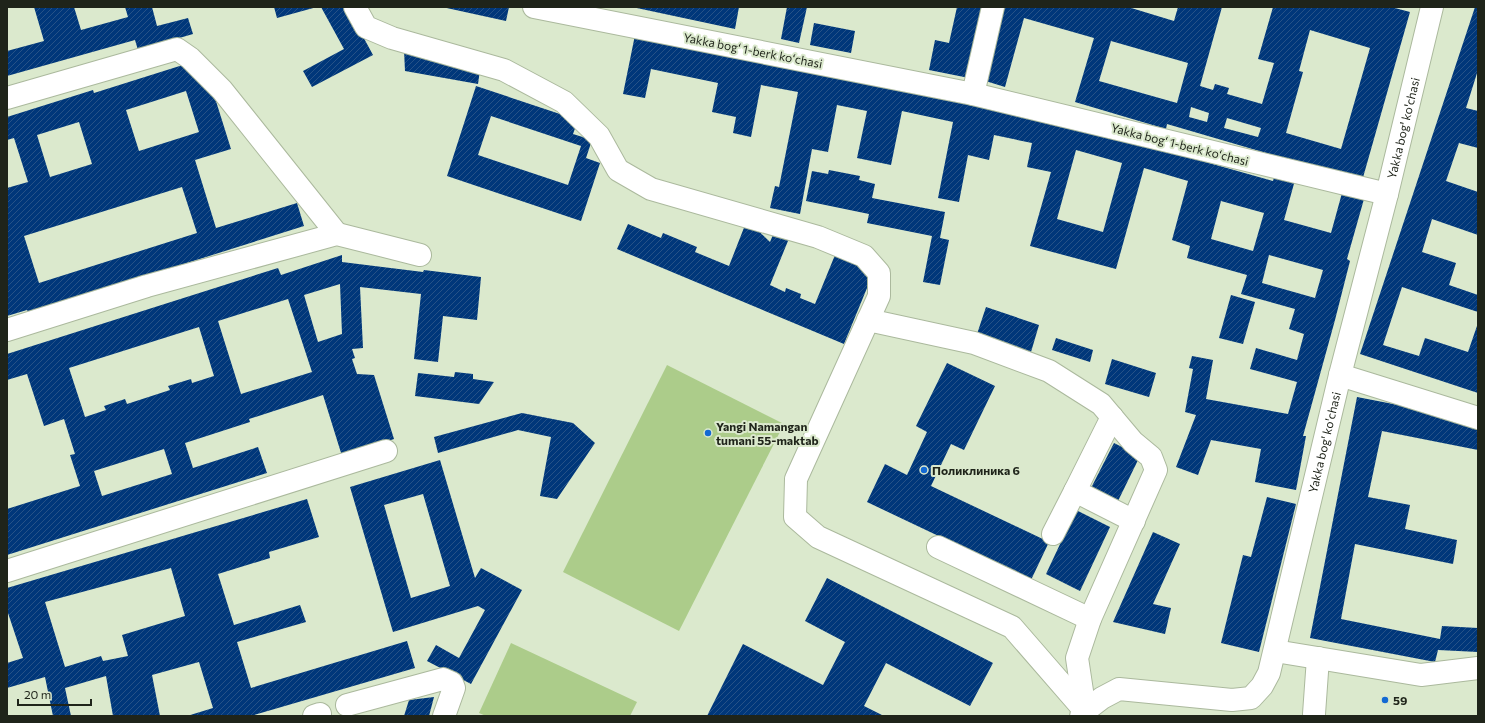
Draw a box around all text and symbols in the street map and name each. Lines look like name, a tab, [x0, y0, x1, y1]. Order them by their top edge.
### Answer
street label: Yakka bogʻ 1-berk koʻchasi	[682, 30, 824, 70]
street label: Yakka bog' ko'chasi	[1384, 76, 1422, 180]
street label: Yakka bogʻ 1-berk koʻchasi	[1110, 120, 1250, 168]
street label: Yakka bog' ko'chasi	[1305, 390, 1343, 494]
place label: Yangi Namangan tumani 55-maktab	[716, 419, 819, 447]
marker: Yangi Namangan tumani 55-maktab	[703, 428, 713, 438]
place label: Поликлиника 6	[932, 463, 1020, 477]
marker: Поликлиника 6	[919, 465, 929, 475]
scale bar	[18, 681, 91, 707]
text: 20 m	[24, 687, 51, 701]
place label: 59	[1393, 693, 1407, 707]
marker: 59	[1380, 695, 1390, 705]

